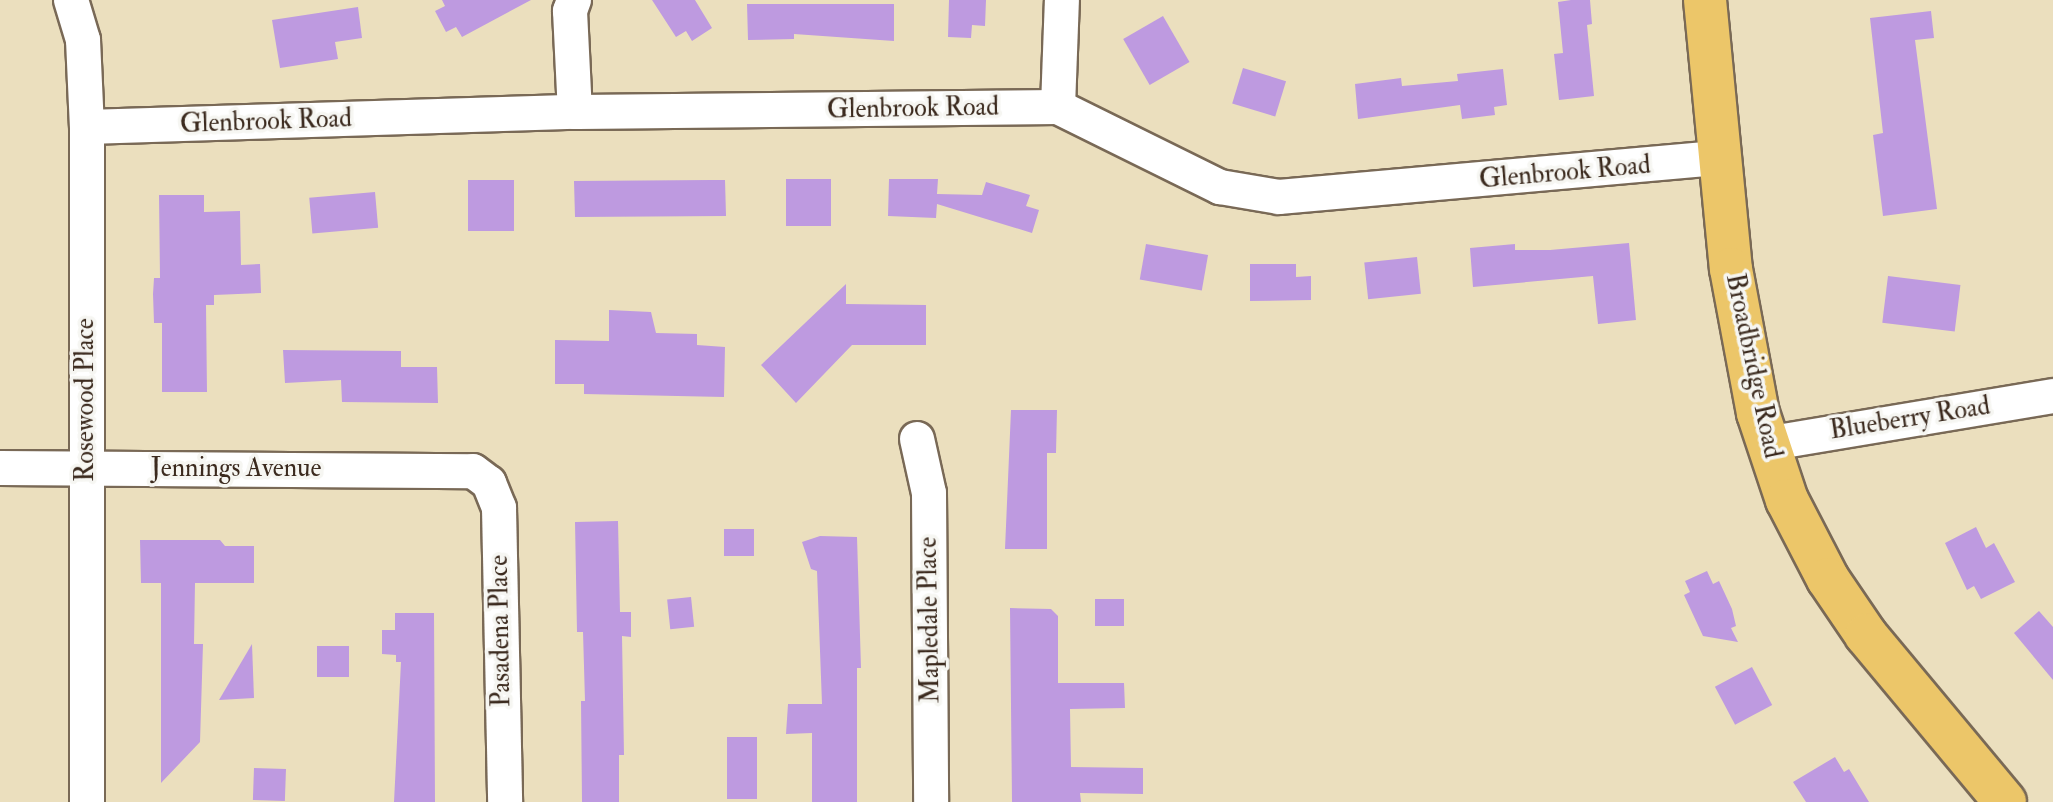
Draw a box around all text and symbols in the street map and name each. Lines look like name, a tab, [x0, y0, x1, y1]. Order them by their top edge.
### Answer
street label: Glenbrook Road	[827, 92, 999, 126]
street label: Glenbrook Road	[179, 103, 353, 141]
street label: Glenbrook Road	[1478, 150, 1652, 196]
street label: Broadbridge Road	[1718, 271, 1788, 461]
street label: Rosewood Place	[70, 318, 102, 482]
street label: Blueberry Road	[1828, 391, 1992, 447]
street label: Jennings Avenue	[151, 453, 321, 485]
street label: Mapledale Place	[913, 537, 947, 703]
street label: Pasadena Place	[484, 555, 518, 707]

